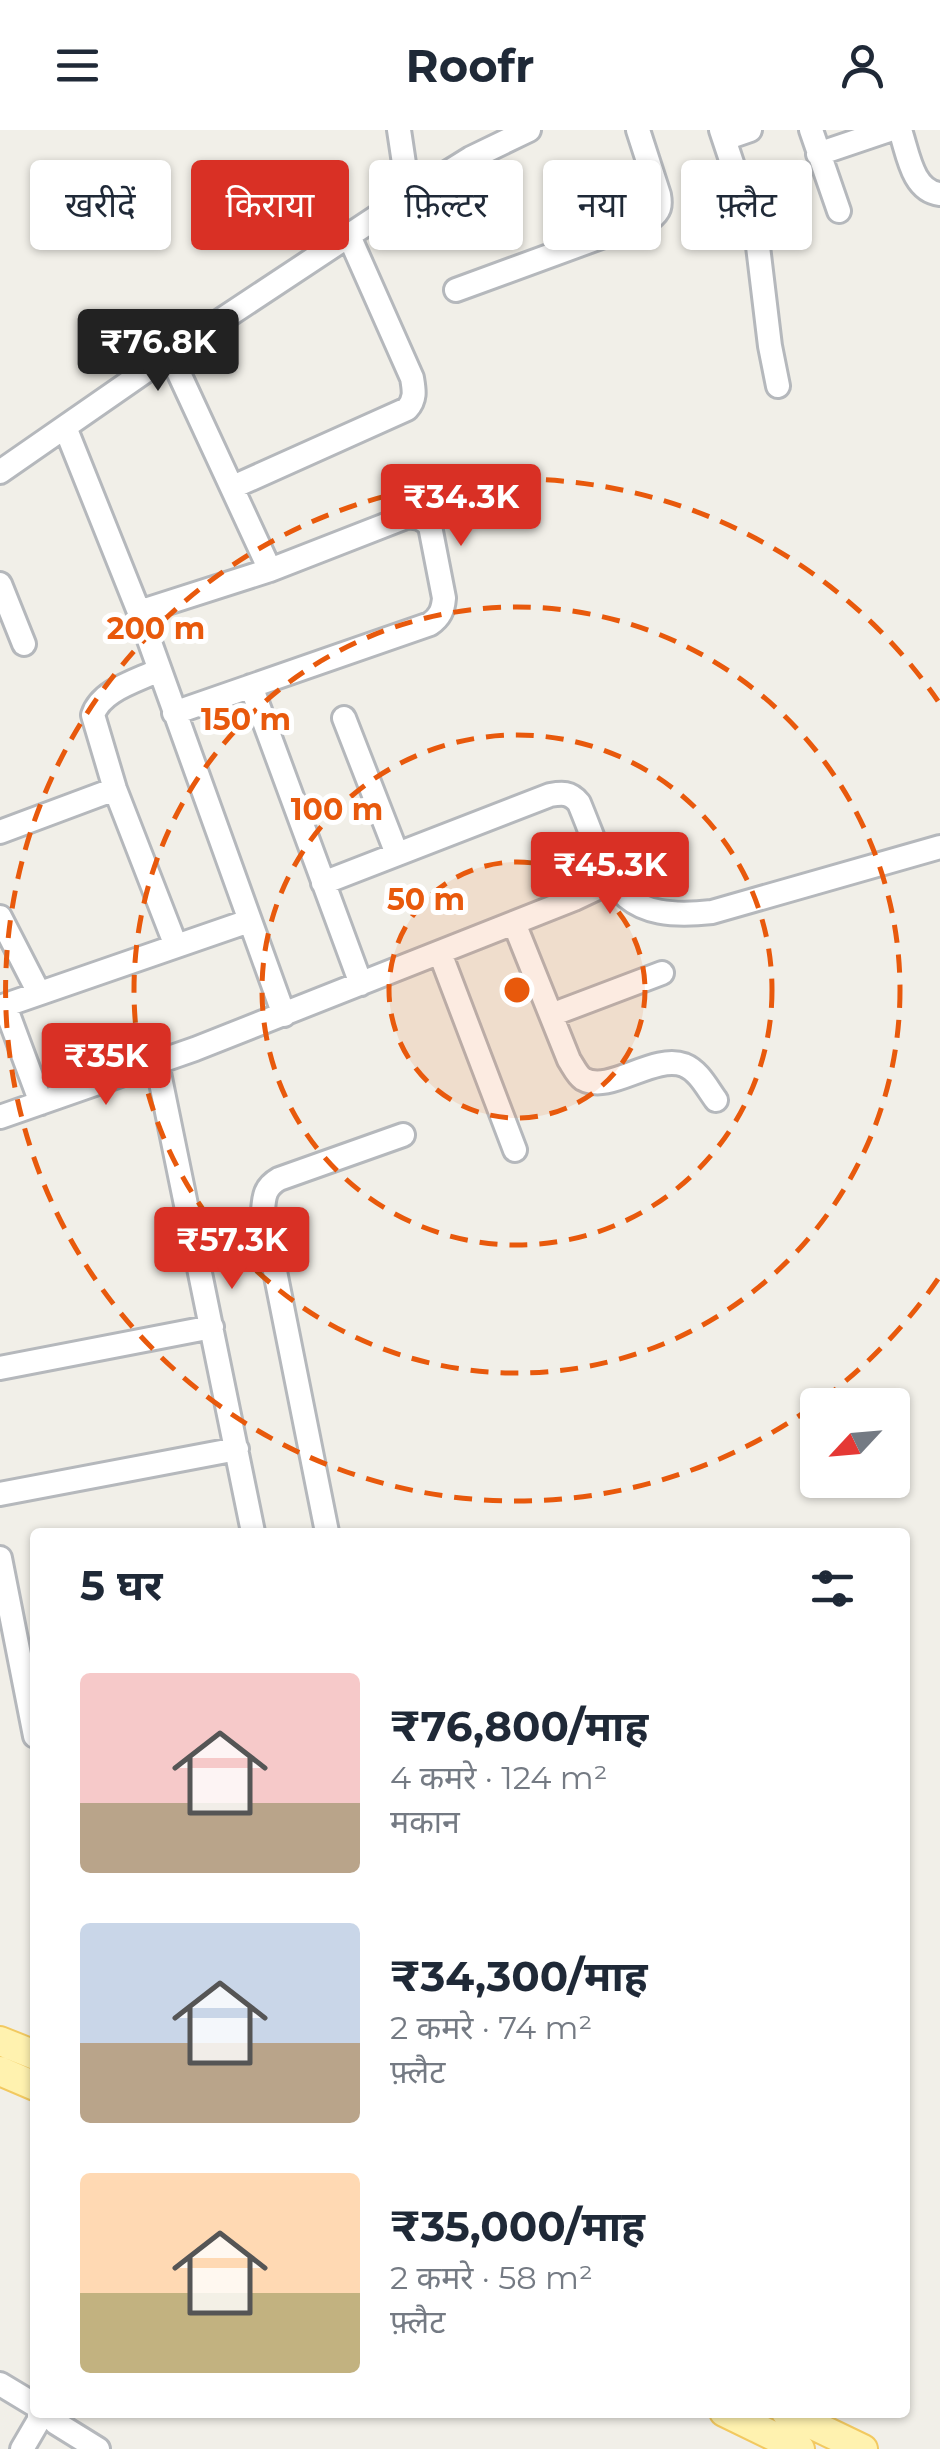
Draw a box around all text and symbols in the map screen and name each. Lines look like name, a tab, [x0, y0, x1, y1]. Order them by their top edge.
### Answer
icon: menu	[50, 38, 105, 93]
text: Roofr	[406, 38, 534, 93]
icon: person	[835, 38, 890, 93]
chip: खरीदें	[30, 160, 171, 250]
chip: किराया	[191, 160, 349, 250]
chip: फ़िल्टर	[369, 160, 523, 250]
chip: नया	[543, 160, 661, 250]
chip: फ़्लैट	[681, 160, 812, 250]
pin: ₹76.8K	[77, 309, 239, 394]
text: ₹76.8K	[100, 322, 216, 361]
pin: ₹34.3K	[380, 464, 542, 549]
text: ₹34.3K	[403, 477, 519, 516]
text: 200 m	[107, 610, 205, 647]
text: 150 m	[201, 701, 291, 738]
text: 100 m	[291, 791, 383, 828]
pin: ₹45.3K	[529, 832, 691, 917]
text: ₹45.3K	[553, 845, 667, 884]
text: 50 m	[387, 881, 465, 918]
centre of rings	[499, 972, 535, 1008]
pin: ₹35K	[47, 1023, 165, 1108]
text: ₹35K	[64, 1036, 148, 1075]
pin: ₹57.3K	[151, 1207, 313, 1292]
text: ₹57.3K	[176, 1220, 288, 1259]
north arrow	[800, 1388, 910, 1498]
map controls	[800, 1388, 910, 1498]
text: 5 घर	[80, 1559, 163, 1611]
icon: filters	[805, 1561, 860, 1616]
text: ₹76,800/माह	[390, 1700, 648, 1752]
icon: home	[160, 1713, 280, 1833]
text: 4 कमरे · 124 m²	[390, 1758, 607, 1797]
text: मकान	[390, 1802, 460, 1841]
text: ₹34,300/माह	[390, 1950, 648, 2002]
icon: home	[160, 1963, 280, 2083]
text: 2 कमरे · 74 m²	[390, 2008, 592, 2047]
text: फ़्लैट	[390, 2052, 445, 2091]
text: ₹35,000/माह	[390, 2200, 645, 2252]
icon: home	[160, 2213, 280, 2333]
text: 2 कमरे · 58 m²	[390, 2258, 593, 2297]
text: फ़्लैट	[390, 2302, 445, 2341]

